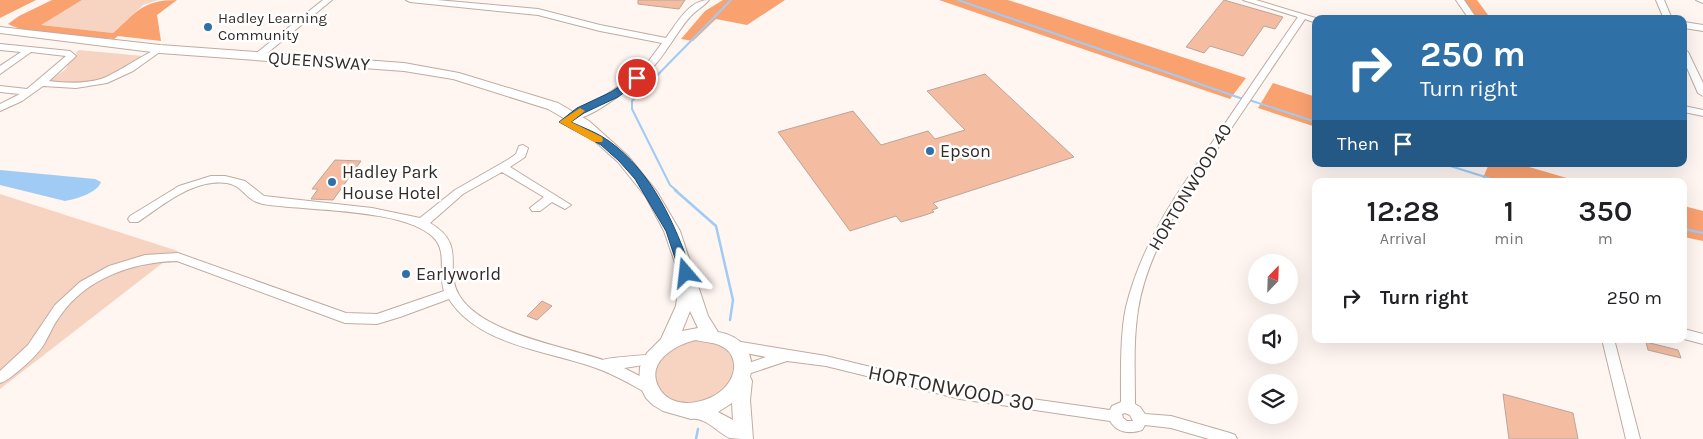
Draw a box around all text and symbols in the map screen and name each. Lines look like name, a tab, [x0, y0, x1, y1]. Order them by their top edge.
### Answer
place label: Hadley Learning Community	[218, 9, 328, 44]
marker: Hadley Learning Community	[202, 21, 214, 33]
text: 250 m	[1420, 34, 1526, 75]
icon: right	[1337, 35, 1402, 100]
street label: QUEENSWAY	[267, 46, 371, 76]
pin	[616, 57, 658, 99]
icon: arrive	[623, 64, 651, 92]
text: Turn right	[1420, 76, 1518, 102]
street label: HORTONWOOD 40	[1144, 120, 1236, 254]
icon: arrive	[1389, 130, 1417, 158]
text: Then	[1337, 133, 1379, 155]
place label: Epson	[940, 140, 991, 162]
marker: Epson	[924, 145, 936, 157]
place label: Hadley Park House Hotel	[342, 161, 441, 204]
marker: Hadley Park House Hotel	[326, 176, 338, 188]
text: 12:28	[1366, 193, 1440, 229]
text: 1	[1504, 193, 1514, 229]
text: 350	[1578, 193, 1633, 229]
text: Arrival	[1380, 229, 1427, 248]
text: min	[1494, 229, 1524, 248]
text: m	[1598, 229, 1613, 248]
position arrow	[659, 246, 711, 298]
north arrow	[1248, 254, 1298, 304]
map controls	[1248, 254, 1298, 424]
place label: Earlyworld	[416, 263, 501, 285]
marker: Earlyworld	[400, 268, 412, 280]
icon: right	[1337, 284, 1365, 312]
text: Turn right	[1380, 287, 1469, 309]
text: 250 m	[1607, 287, 1662, 309]
button: sound	[1248, 314, 1298, 364]
street label: HORTONWOOD 30	[866, 360, 1036, 416]
button: layers	[1248, 374, 1298, 424]

